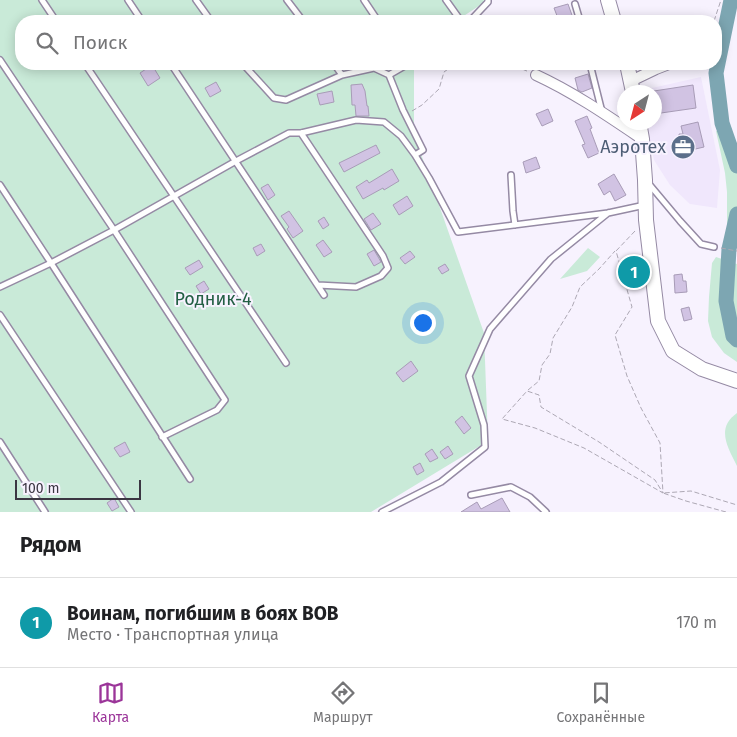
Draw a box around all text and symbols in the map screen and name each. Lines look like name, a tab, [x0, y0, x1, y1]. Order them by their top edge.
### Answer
search box	[15, 15, 722, 70]
icon: search	[33, 29, 61, 57]
text: Поиск	[73, 31, 127, 54]
north arrow	[617, 85, 662, 130]
office icon: Аэротех	[670, 134, 696, 160]
place label: Аэротех	[600, 136, 666, 158]
pin: 1	[618, 253, 650, 291]
park label: Родник-4	[174, 288, 252, 310]
your location	[410, 310, 436, 336]
scale bar	[15, 477, 141, 500]
text: 100 m	[22, 480, 59, 497]
text: Рядом	[20, 532, 81, 558]
text: Воинам, погибшим в боях ВОВ	[67, 602, 339, 625]
text: 1	[32, 613, 40, 632]
text: 170 m	[676, 613, 717, 632]
text: Место · Транспортная улица	[67, 625, 279, 644]
tab: Карта	[92, 679, 129, 726]
tab: Маршрут	[313, 679, 372, 726]
tab: Сохранённые	[556, 679, 645, 726]

